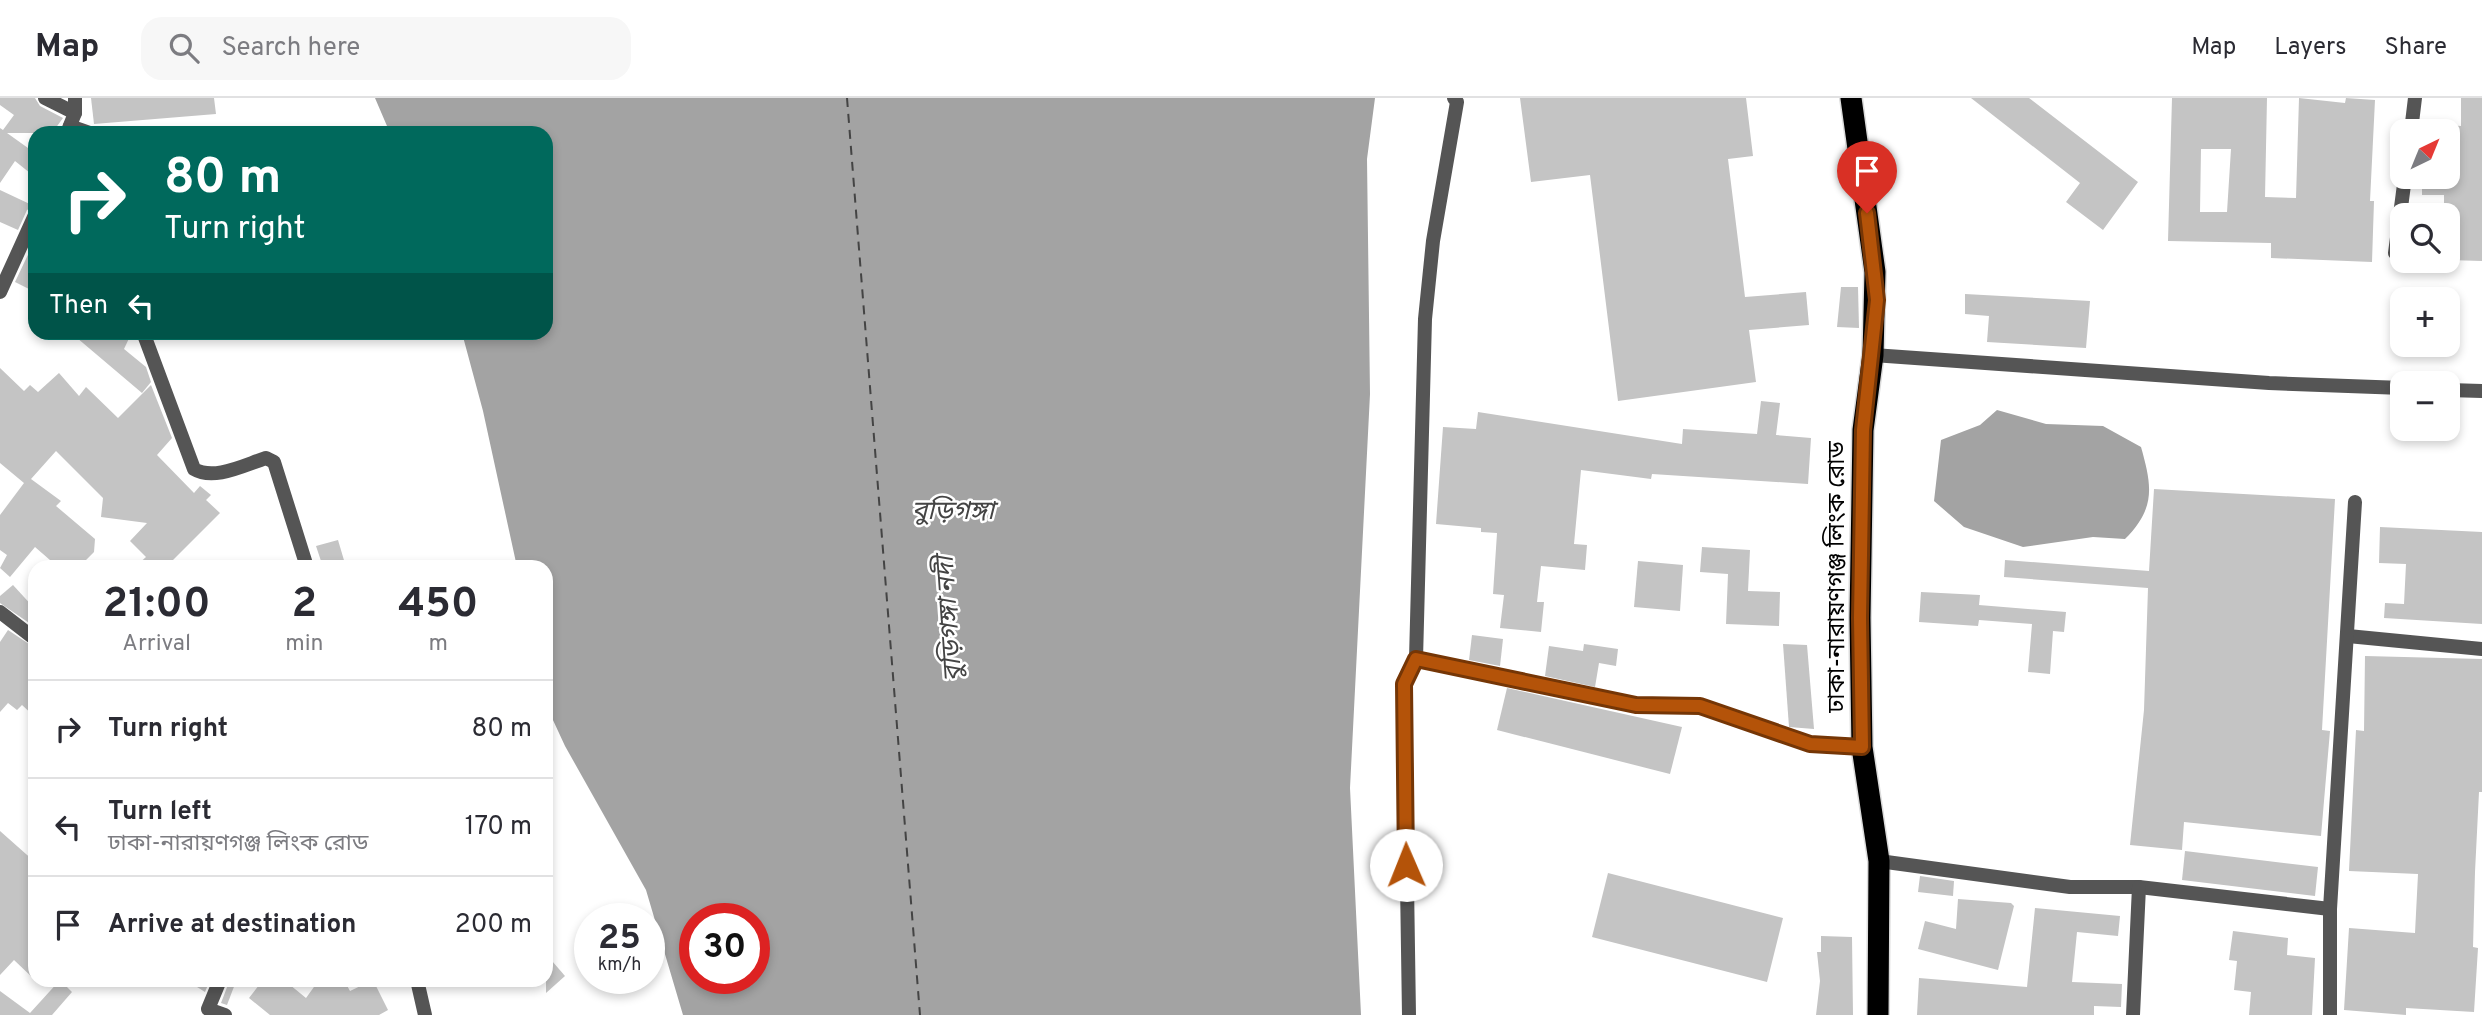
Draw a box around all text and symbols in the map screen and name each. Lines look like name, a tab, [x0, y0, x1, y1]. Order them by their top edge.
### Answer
search box	[141, 17, 631, 80]
text: Map	[35, 27, 99, 69]
icon: search	[165, 29, 203, 67]
text: Search here	[221, 32, 360, 65]
text: Map	[2191, 33, 2236, 63]
text: Layers	[2274, 33, 2346, 63]
text: Share	[2384, 33, 2447, 63]
north arrow	[2390, 119, 2460, 189]
map controls	[2390, 119, 2460, 441]
pin	[1837, 141, 1897, 213]
text: 80 m	[164, 149, 281, 211]
icon: arrive	[1848, 152, 1886, 190]
icon: right	[49, 154, 140, 245]
button: search	[2390, 203, 2460, 273]
text: Turn right	[164, 210, 306, 250]
icon: left	[122, 287, 160, 325]
button: +	[2390, 287, 2460, 357]
text: Then	[49, 290, 108, 323]
button: −	[2390, 371, 2460, 441]
street label: ঢাকা-নারায়ণগঞ্জ লিংক রোড	[1822, 440, 1853, 714]
water label: বুড়িগঙ্গা	[912, 495, 999, 529]
water label: বুড়িগঙ্গা নদী	[928, 550, 971, 683]
text: 21:00	[103, 579, 211, 632]
text: 2	[292, 579, 317, 632]
text: 450	[398, 579, 478, 632]
text: Arrival	[122, 630, 191, 659]
text: min	[285, 630, 324, 659]
text: m	[429, 630, 448, 659]
icon: right	[49, 710, 87, 748]
text: Turn right	[108, 713, 228, 746]
text: 80 m	[472, 713, 532, 746]
text: Turn left	[108, 796, 212, 829]
icon: left	[49, 808, 87, 846]
text: 170 m	[465, 811, 532, 844]
position arrow	[1369, 828, 1443, 902]
text: ঢাকা-নারায়ণগঞ্জ লিংক রোড	[108, 830, 368, 859]
speed limit sign: 30	[679, 903, 770, 994]
icon: arrive	[49, 906, 87, 944]
text: Arrive at destination	[108, 909, 356, 942]
text: 200 m	[455, 909, 532, 942]
text: 25	[598, 917, 641, 961]
text: km/h	[598, 954, 641, 977]

